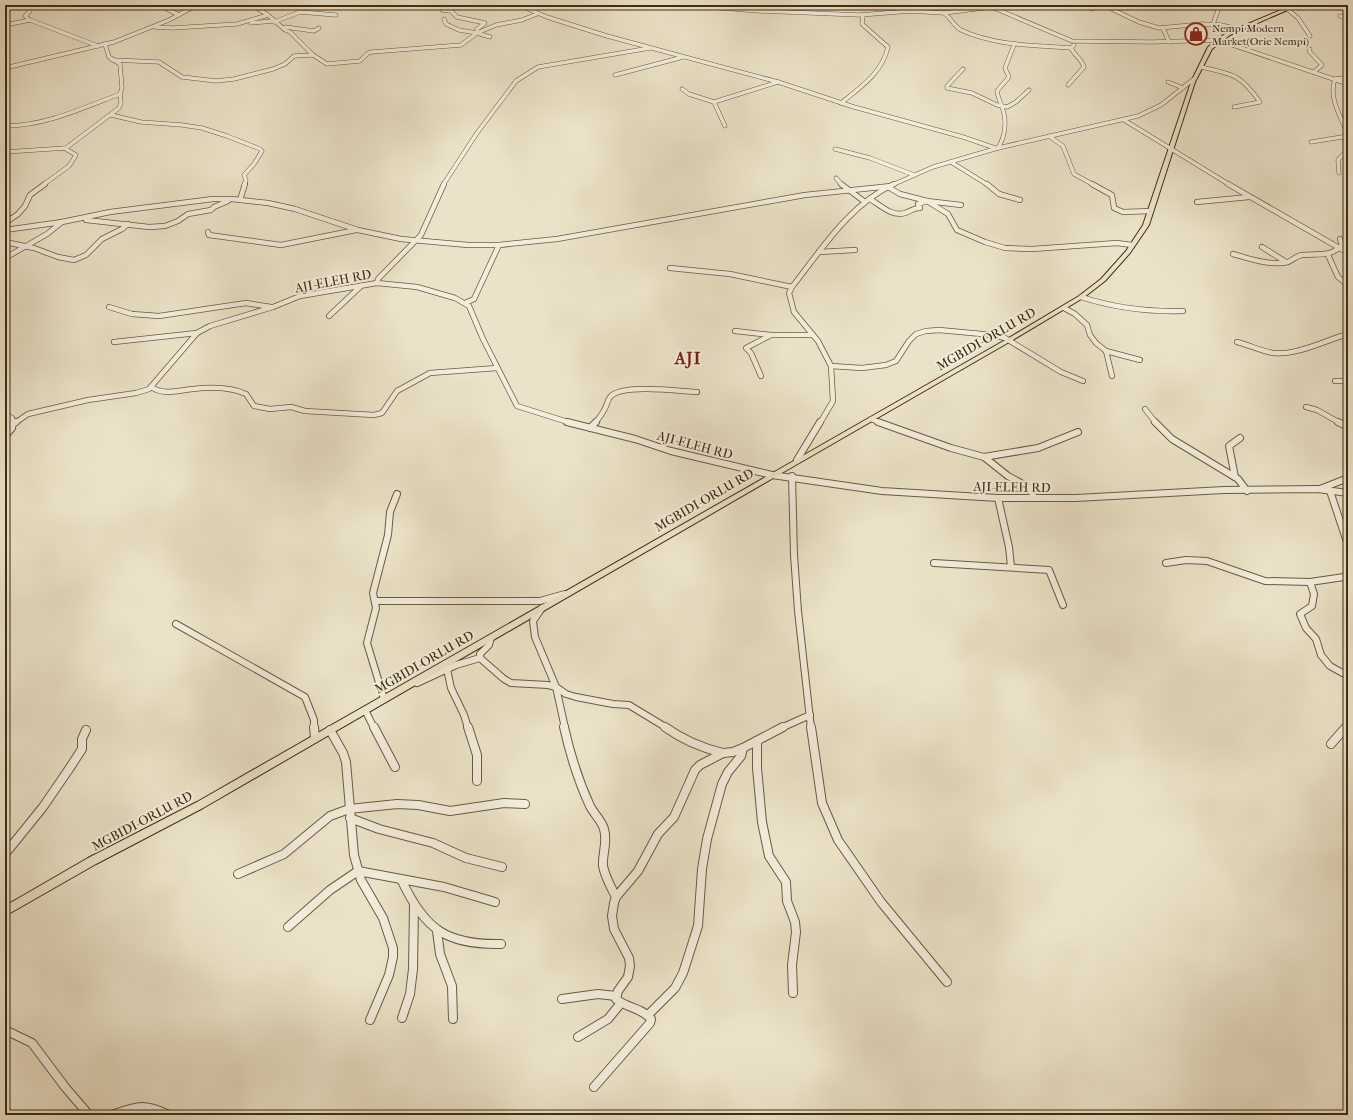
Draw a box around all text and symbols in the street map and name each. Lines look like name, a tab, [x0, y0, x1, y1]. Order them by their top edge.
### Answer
shop icon: Nempi Modern Market(Orie Nempi)	[1183, 21, 1209, 47]
place label: Nempi Modern Market(Orie Nempi)	[1212, 22, 1309, 48]
street label: AJI-ELEH RD	[293, 266, 373, 296]
street label: MGBIDI-ORLU RD	[934, 304, 1038, 374]
district label: AJI	[674, 348, 701, 369]
street label: AJI-ELEH RD	[655, 427, 734, 462]
street label: MGBIDI-ORLU RD	[652, 465, 756, 535]
street label: AJI-ELEH RD	[972, 479, 1051, 495]
street label: MGBIDI-ORLU RD	[372, 627, 476, 697]
street label: MGBIDI-ORLU RD	[89, 788, 195, 854]

